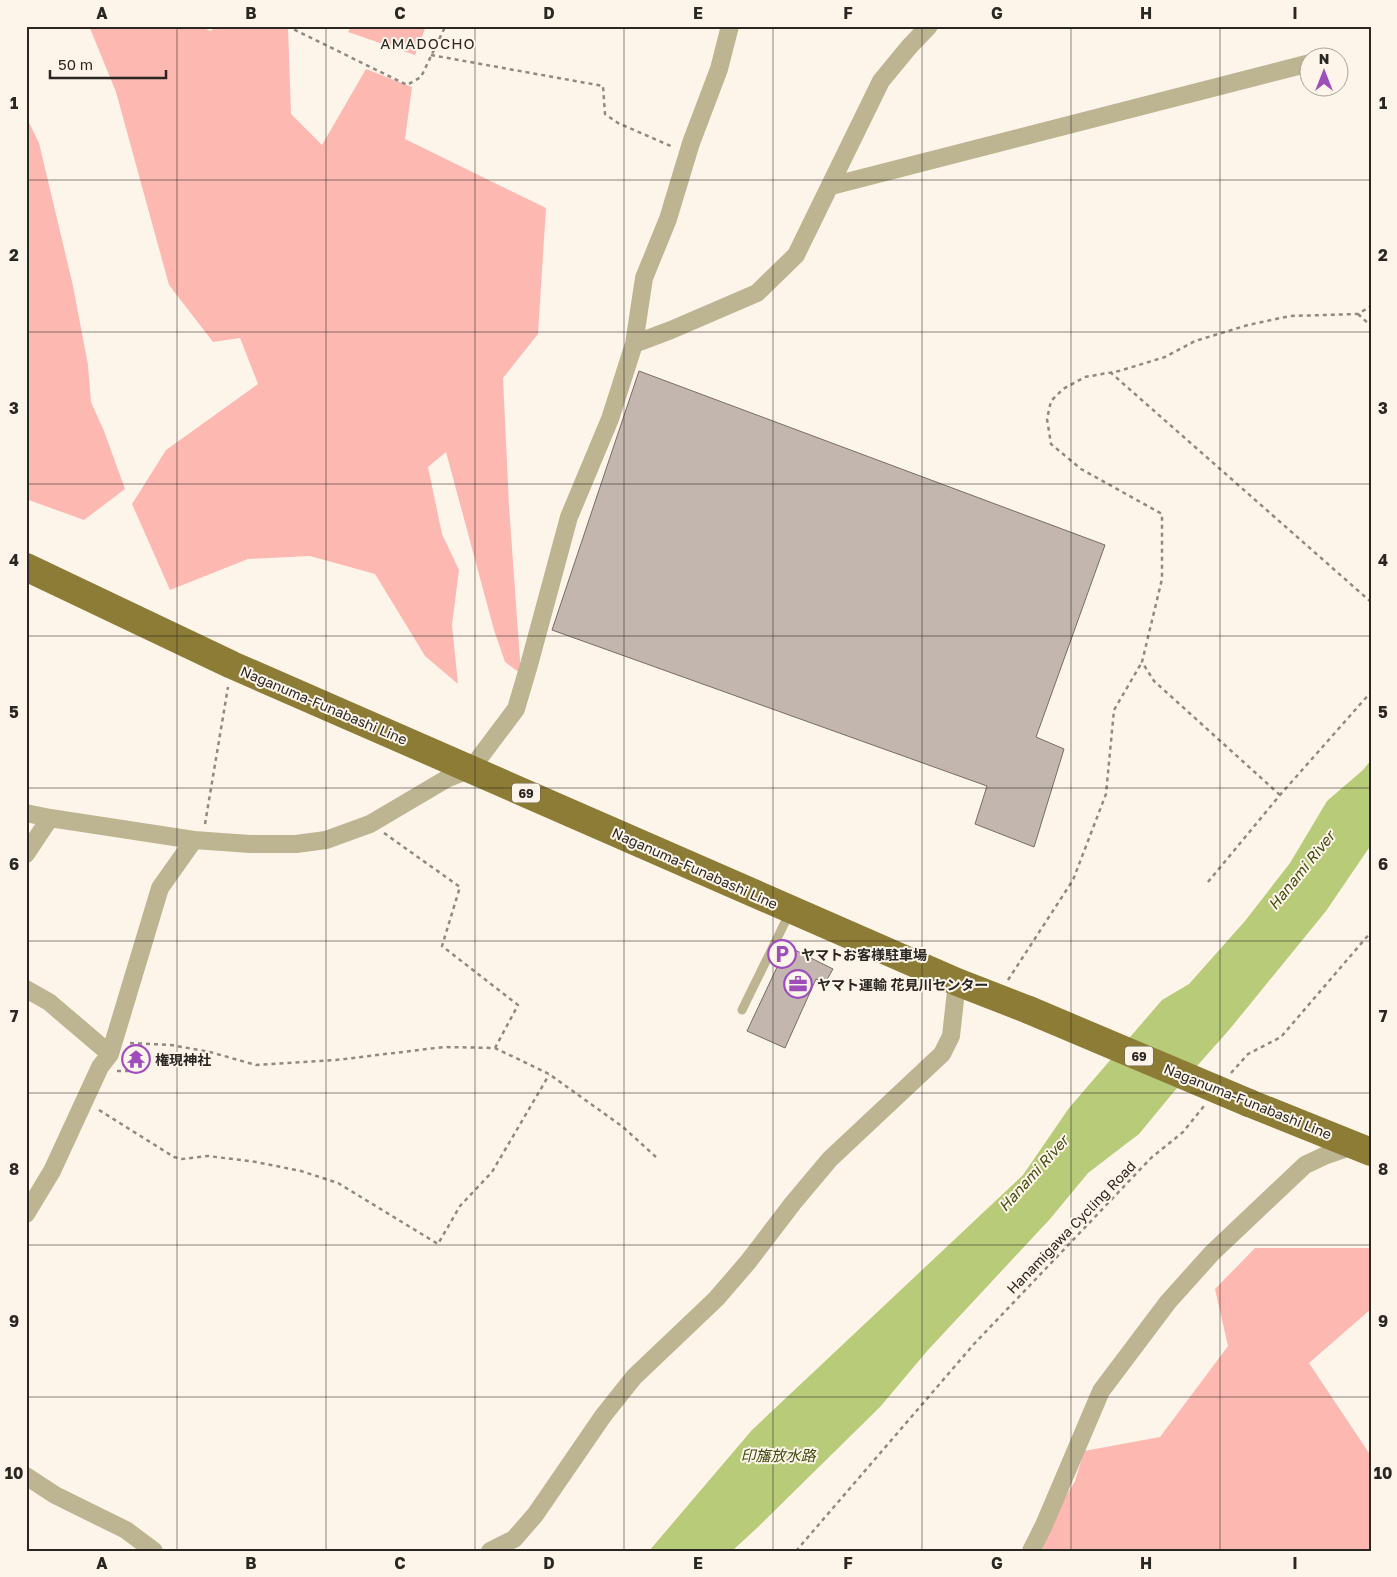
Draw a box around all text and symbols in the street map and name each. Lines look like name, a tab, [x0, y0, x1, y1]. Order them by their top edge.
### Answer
text: A	[96, 3, 108, 23]
text: B	[245, 3, 257, 23]
text: C	[394, 3, 406, 23]
text: D	[543, 3, 555, 23]
text: E	[693, 3, 703, 23]
text: F	[843, 3, 853, 23]
text: G	[991, 3, 1003, 23]
text: H	[1140, 3, 1152, 23]
text: I	[1292, 3, 1298, 23]
district label: AMADOCHO	[380, 34, 476, 52]
scale bar	[50, 48, 166, 80]
north arrow	[1300, 48, 1350, 98]
text: N	[1319, 50, 1329, 67]
text: 50 m	[58, 55, 93, 73]
text: 1	[10, 93, 18, 113]
text: 1	[1379, 93, 1387, 113]
text: 2	[9, 245, 19, 265]
text: 2	[1378, 245, 1388, 265]
text: 3	[9, 398, 19, 418]
text: 3	[1378, 398, 1388, 418]
text: 4	[9, 550, 19, 570]
text: 4	[1378, 550, 1388, 570]
street label: Naganuma-Funabashi Line	[238, 662, 410, 748]
text: 5	[9, 702, 19, 722]
text: 5	[1378, 702, 1388, 722]
road number: 69	[512, 784, 540, 802]
street label: Naganuma-Funabashi Line	[610, 824, 780, 912]
water label: Hanami River	[1264, 826, 1339, 913]
text: 6	[9, 854, 19, 874]
text: 6	[1378, 854, 1388, 874]
parking icon: ヤマトお客様駐車場	[767, 939, 797, 969]
place label: ヤマトお客様駐車場	[801, 946, 927, 963]
office icon: ヤマト運輸 花見川センター	[783, 969, 813, 999]
place label: ヤマト運輸 花見川センター	[817, 976, 989, 993]
text: 7	[10, 1006, 19, 1026]
text: 7	[1379, 1006, 1388, 1026]
temple icon: 権現神社	[121, 1044, 151, 1074]
road number: 69	[1125, 1046, 1153, 1066]
place label: 権現神社	[155, 1051, 211, 1068]
street label: Naganuma-Funabashi Line	[1162, 1060, 1334, 1142]
water label: Hanami River	[994, 1130, 1073, 1215]
street label: Hanamigawa Cycling Road	[1003, 1157, 1139, 1297]
text: 8	[9, 1159, 19, 1179]
text: 8	[1378, 1159, 1388, 1179]
text: 9	[9, 1311, 19, 1331]
text: 9	[1378, 1311, 1388, 1331]
water label: 印旛放水路	[740, 1446, 817, 1464]
text: 10	[5, 1463, 23, 1483]
text: 10	[1374, 1463, 1392, 1483]
text: A	[96, 1553, 108, 1573]
text: B	[245, 1553, 257, 1573]
text: C	[394, 1553, 406, 1573]
text: D	[543, 1553, 555, 1573]
text: E	[693, 1553, 703, 1573]
text: F	[843, 1553, 853, 1573]
text: G	[991, 1553, 1003, 1573]
text: H	[1140, 1553, 1152, 1573]
text: I	[1292, 1553, 1298, 1573]

